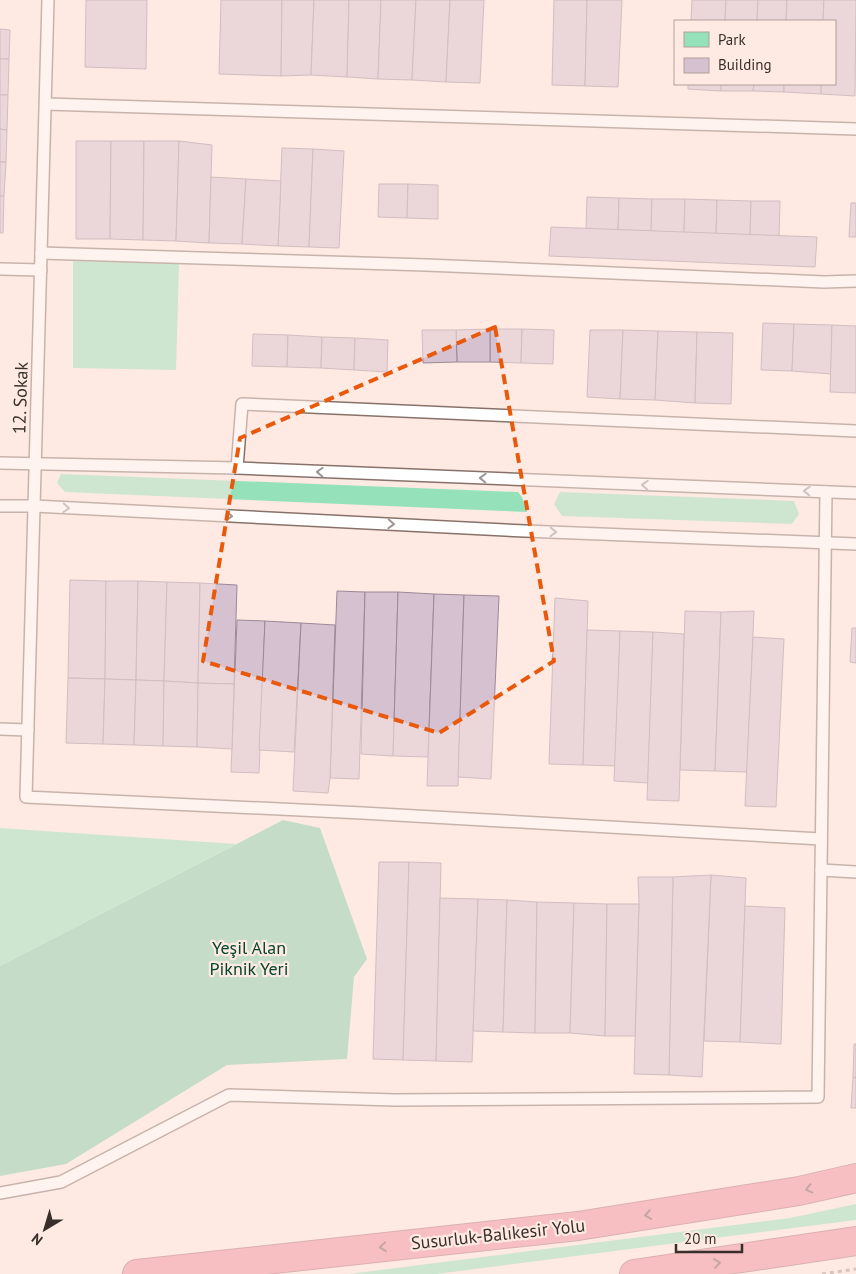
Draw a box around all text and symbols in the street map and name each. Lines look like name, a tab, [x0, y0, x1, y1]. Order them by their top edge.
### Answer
legend	[674, 20, 836, 85]
text: Park	[718, 30, 746, 49]
text: Building	[718, 55, 772, 74]
street label: 12. Sokak	[7, 361, 33, 435]
one-way arrow	[316, 466, 324, 477]
one-way arrow	[478, 473, 486, 484]
one-way arrow	[641, 479, 649, 490]
one-way arrow	[803, 486, 811, 497]
one-way arrow	[62, 503, 70, 513]
one-way arrow	[225, 511, 233, 522]
one-way arrow	[387, 519, 395, 530]
one-way arrow	[550, 527, 557, 537]
park label: Yeşil Alan Piknik Yeri	[209, 936, 289, 980]
one-way arrow	[804, 1183, 813, 1194]
north arrow	[20, 1204, 70, 1254]
one-way arrow	[644, 1209, 652, 1219]
street label: Susurluk-Balıkesir Yolu	[410, 1213, 586, 1255]
scale bar	[676, 1222, 742, 1254]
text: N	[28, 1229, 46, 1249]
text: 20 m	[684, 1229, 717, 1248]
one-way arrow	[378, 1241, 386, 1252]
one-way arrow	[713, 1258, 721, 1268]

